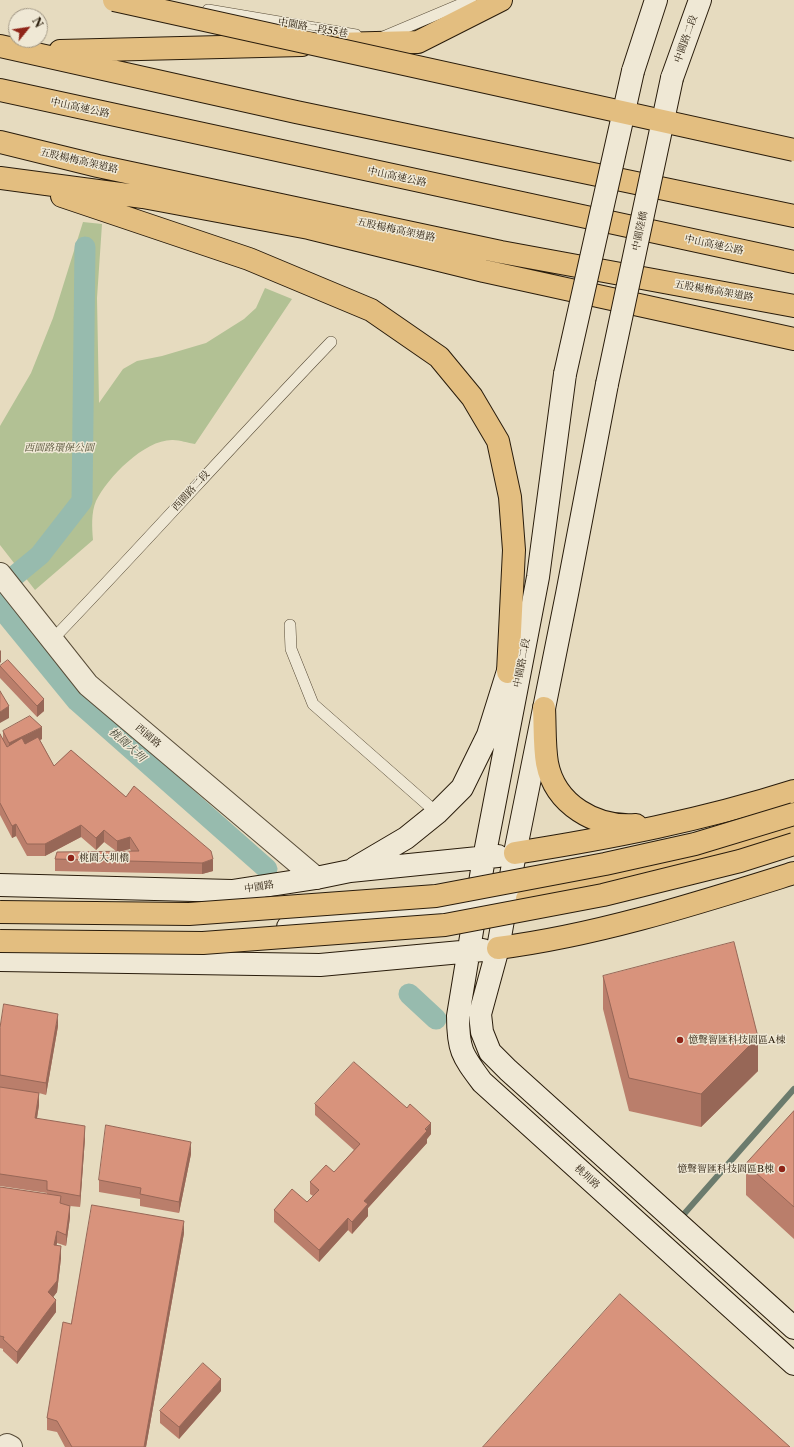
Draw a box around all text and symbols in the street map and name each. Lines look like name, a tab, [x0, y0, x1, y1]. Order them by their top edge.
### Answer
north arrow	[8, 8, 48, 48]
street label: 中園路二段	[672, 13, 700, 65]
text: N	[29, 15, 46, 30]
street label: 中園路二段55巷	[277, 16, 349, 40]
street label: 中山高速公路	[49, 96, 111, 120]
street label: 五股楊梅高架道路	[39, 146, 119, 176]
street label: 中山高速公路	[366, 165, 428, 189]
street label: 中園陸橋	[630, 210, 650, 252]
street label: 五股楊梅高架道路	[356, 216, 436, 244]
street label: 中山高速公路	[683, 233, 745, 257]
street label: 五股楊梅高架道路	[674, 278, 754, 304]
park label: 西園路環保公園	[24, 442, 94, 454]
street label: 西園路二段	[170, 468, 212, 514]
street label: 中園路二段	[511, 637, 533, 689]
street label: 西園路	[133, 722, 163, 750]
water label: 桃園大圳	[106, 725, 148, 765]
place label: 桃園大圳橋	[79, 852, 129, 864]
marker: 桃園大圳橋	[66, 853, 76, 863]
street label: 中園路	[243, 879, 275, 895]
place label: 憶聲智匯科技園區A棟	[688, 1034, 785, 1046]
marker: 憶聲智匯科技園區A棟	[675, 1035, 685, 1045]
street label: 桃圳路	[572, 1163, 602, 1191]
place label: 憶聲智匯科技園區B棟	[677, 1163, 774, 1175]
marker: 憶聲智匯科技園區B棟	[777, 1164, 787, 1174]

